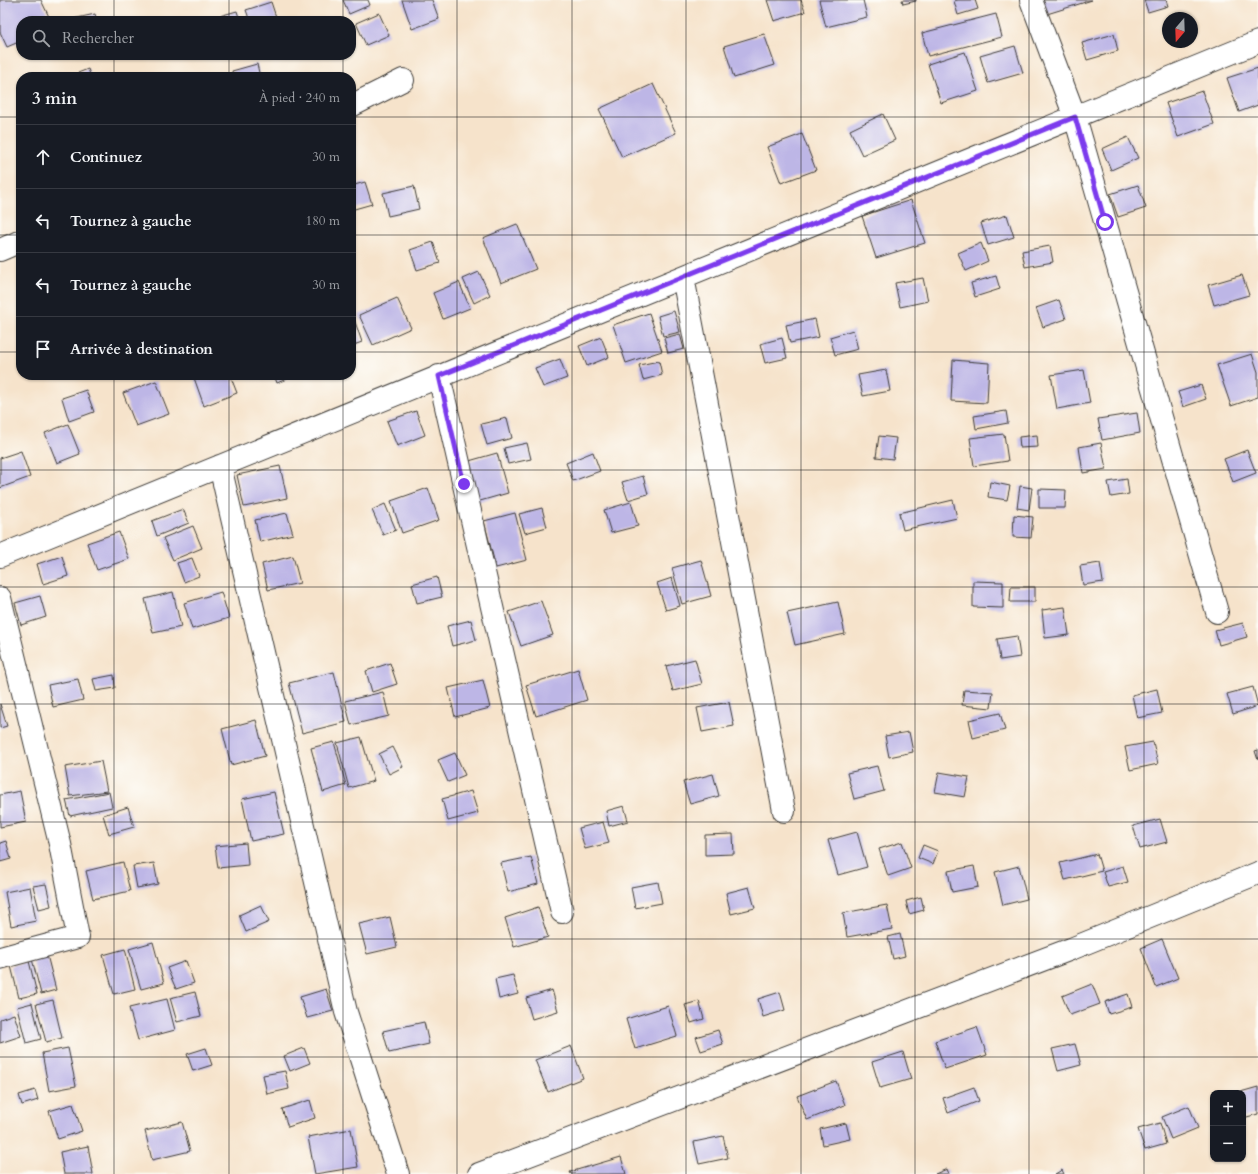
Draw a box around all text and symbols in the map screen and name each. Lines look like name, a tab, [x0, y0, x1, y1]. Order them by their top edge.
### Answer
north arrow	[1162, 12, 1198, 48]
search box	[16, 16, 356, 60]
icon: search	[30, 27, 52, 49]
text: Rechercher	[62, 28, 134, 48]
text: 3 min	[32, 87, 77, 110]
text: À pied · 240 m	[259, 89, 340, 107]
icon: ahead	[32, 146, 54, 168]
text: Continuez	[70, 147, 142, 167]
text: 30 m	[312, 148, 340, 166]
icon: left	[32, 210, 54, 232]
text: Tournez à gauche	[70, 211, 192, 231]
text: 180 m	[306, 212, 340, 230]
route start	[1096, 213, 1114, 231]
icon: left	[32, 274, 54, 296]
text: Tournez à gauche	[70, 275, 192, 295]
text: 30 m	[312, 276, 340, 294]
icon: arrive	[32, 338, 54, 360]
text: Arrivée à destination	[70, 339, 213, 359]
route end	[455, 475, 473, 493]
map controls	[1210, 1090, 1246, 1162]
button: +	[1210, 1090, 1246, 1126]
button: −	[1210, 1126, 1246, 1162]

